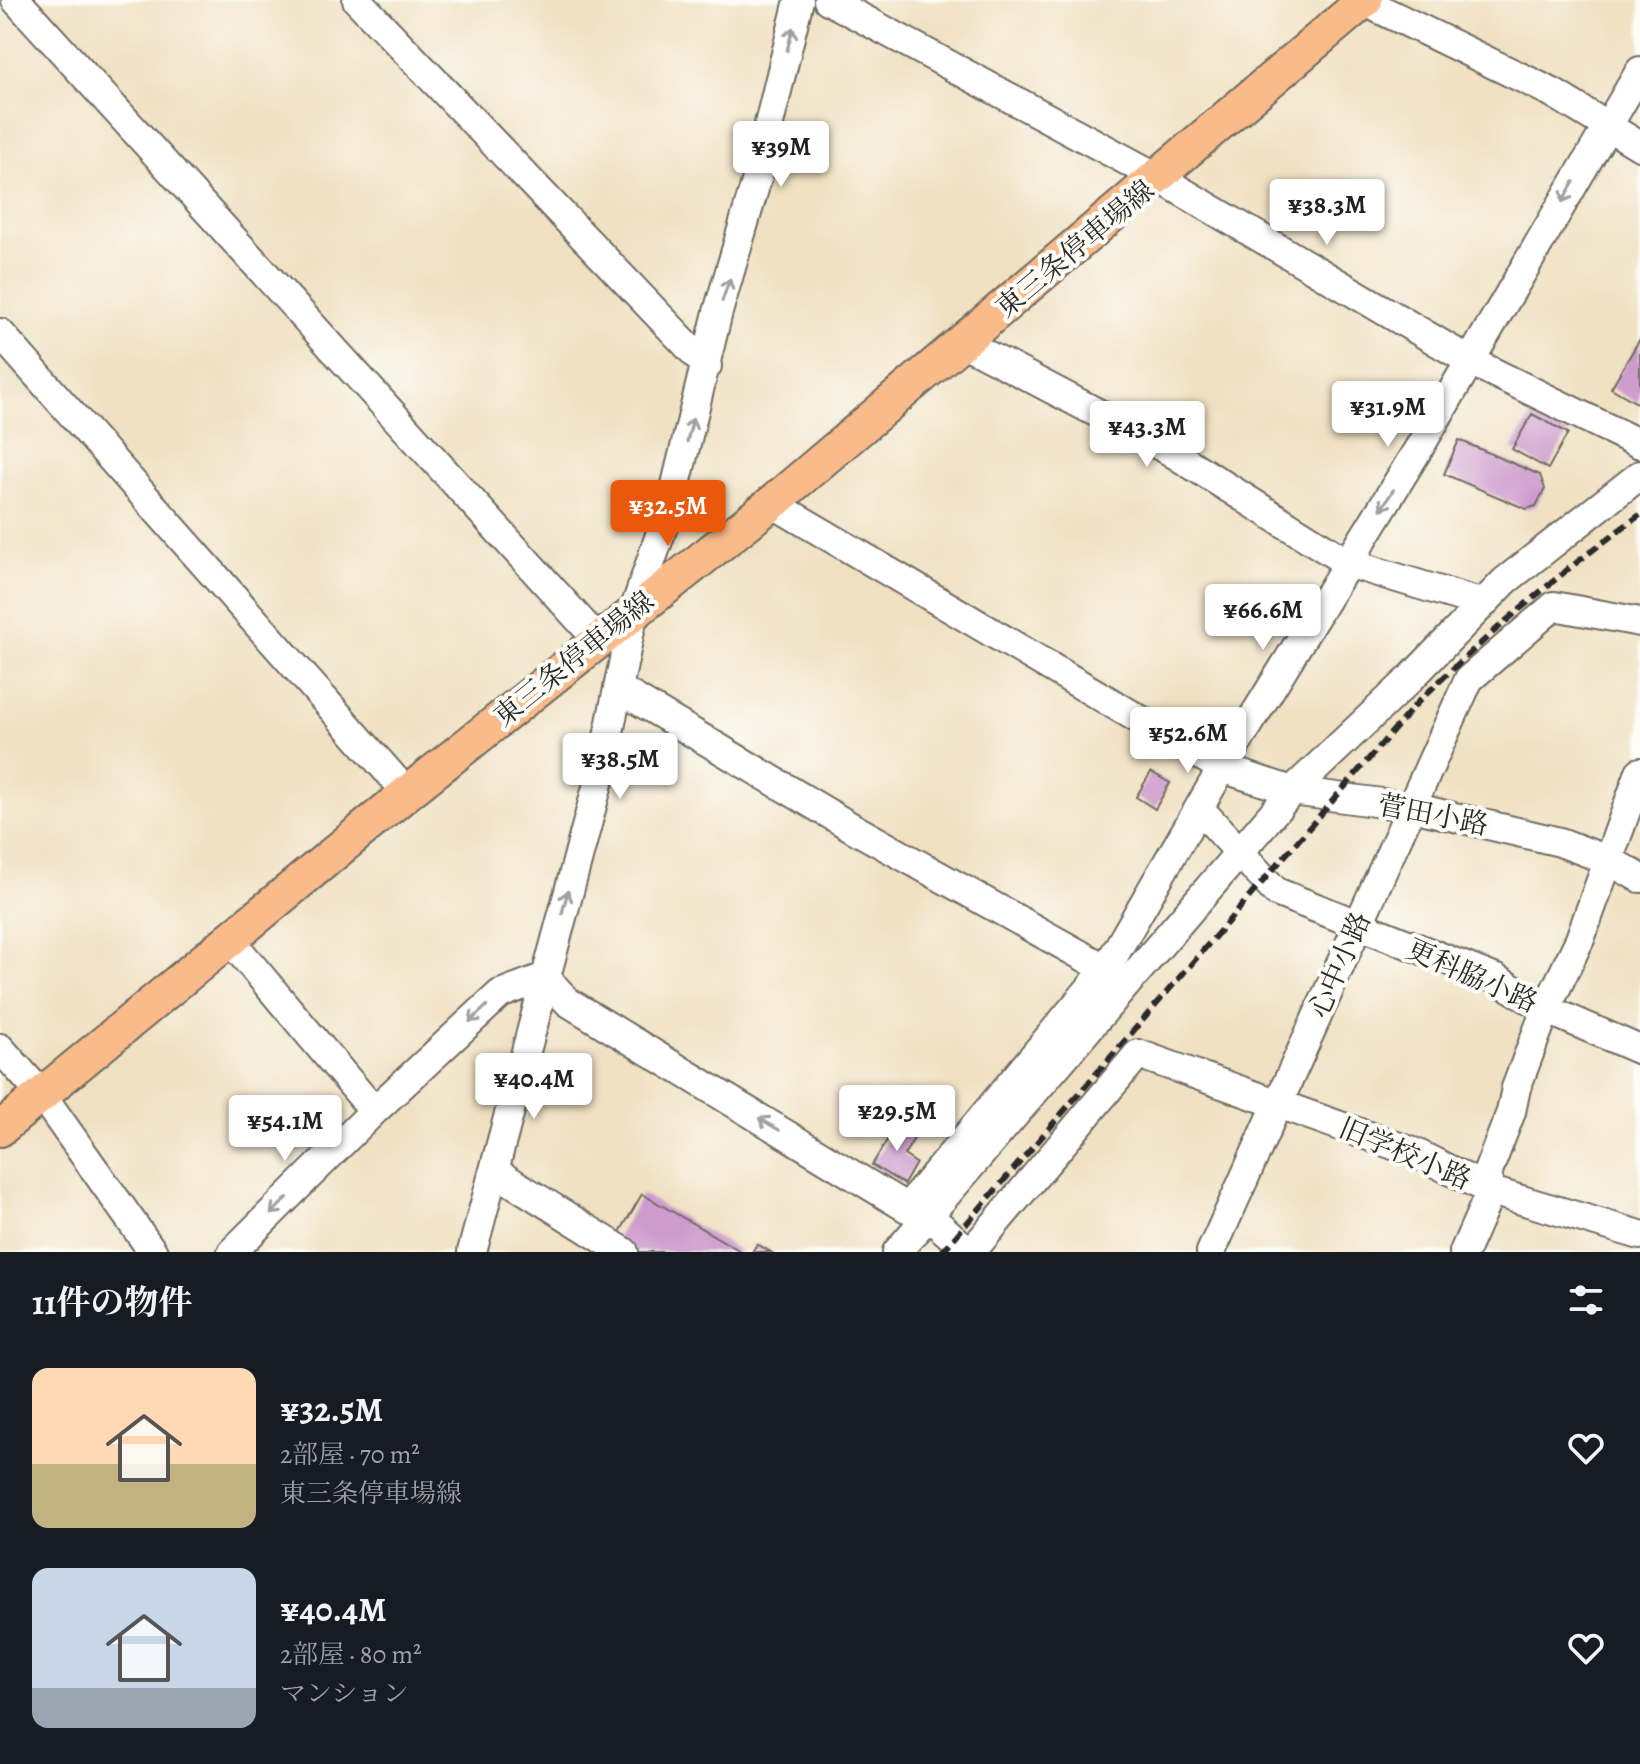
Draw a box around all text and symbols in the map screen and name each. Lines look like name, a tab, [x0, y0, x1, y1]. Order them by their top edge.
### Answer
one-way arrow	[783, 26, 798, 52]
pin: ¥39M	[734, 121, 828, 189]
text: ¥39M	[751, 129, 811, 164]
street label: 東三条停車場線	[988, 171, 1162, 327]
pin: ¥38.3M	[1262, 179, 1392, 247]
one-way arrow	[1560, 180, 1576, 203]
text: ¥38.3M	[1288, 187, 1366, 222]
one-way arrow	[719, 278, 734, 303]
pin: ¥31.9M	[1323, 381, 1453, 449]
text: ¥31.9M	[1350, 389, 1426, 424]
pin: ¥43.3M	[1082, 401, 1212, 469]
text: ¥43.3M	[1108, 409, 1186, 444]
one-way arrow	[684, 418, 699, 443]
pin: ¥32.5M	[603, 480, 733, 548]
text: ¥32.5M	[629, 488, 707, 523]
one-way arrow	[1378, 488, 1394, 511]
street label: 東三条停車場線	[486, 583, 662, 735]
pin: ¥66.6M	[1198, 584, 1328, 652]
text: ¥66.6M	[1223, 592, 1303, 627]
pin: ¥52.6M	[1123, 707, 1253, 775]
text: ¥52.6M	[1148, 715, 1228, 750]
pin: ¥38.5M	[555, 733, 685, 801]
text: ¥38.5M	[581, 741, 659, 776]
street label: 菅田小路	[1374, 786, 1492, 844]
one-way arrow	[559, 889, 574, 915]
street label: 心中小路	[1300, 906, 1380, 1024]
street label: 更科脇小路	[1400, 930, 1544, 1022]
one-way arrow	[468, 1005, 488, 1024]
pin: ¥40.4M	[469, 1053, 599, 1121]
text: ¥40.4M	[493, 1061, 575, 1096]
pin: ¥29.5M	[832, 1085, 962, 1153]
text: ¥29.5M	[857, 1093, 937, 1128]
pin: ¥54.1M	[220, 1095, 350, 1163]
text: ¥54.1M	[247, 1103, 323, 1138]
street label: 旧学校小路	[1333, 1109, 1477, 1199]
one-way arrow	[758, 1116, 781, 1132]
one-way arrow	[269, 1196, 289, 1215]
icon: filters	[1564, 1278, 1608, 1322]
text: 11件の物件	[32, 1279, 192, 1326]
text: ¥32.5M	[280, 1386, 383, 1433]
icon: home	[96, 1400, 192, 1496]
icon: heart	[1564, 1426, 1608, 1470]
text: 2部屋 · 70 m²	[280, 1437, 420, 1472]
text: 東三条停車場線	[280, 1476, 462, 1511]
text: ¥40.4M	[280, 1586, 387, 1633]
icon: home	[96, 1600, 192, 1696]
icon: heart	[1564, 1626, 1608, 1670]
text: 2部屋 · 80 m²	[280, 1637, 422, 1672]
text: マンション	[280, 1676, 409, 1711]

